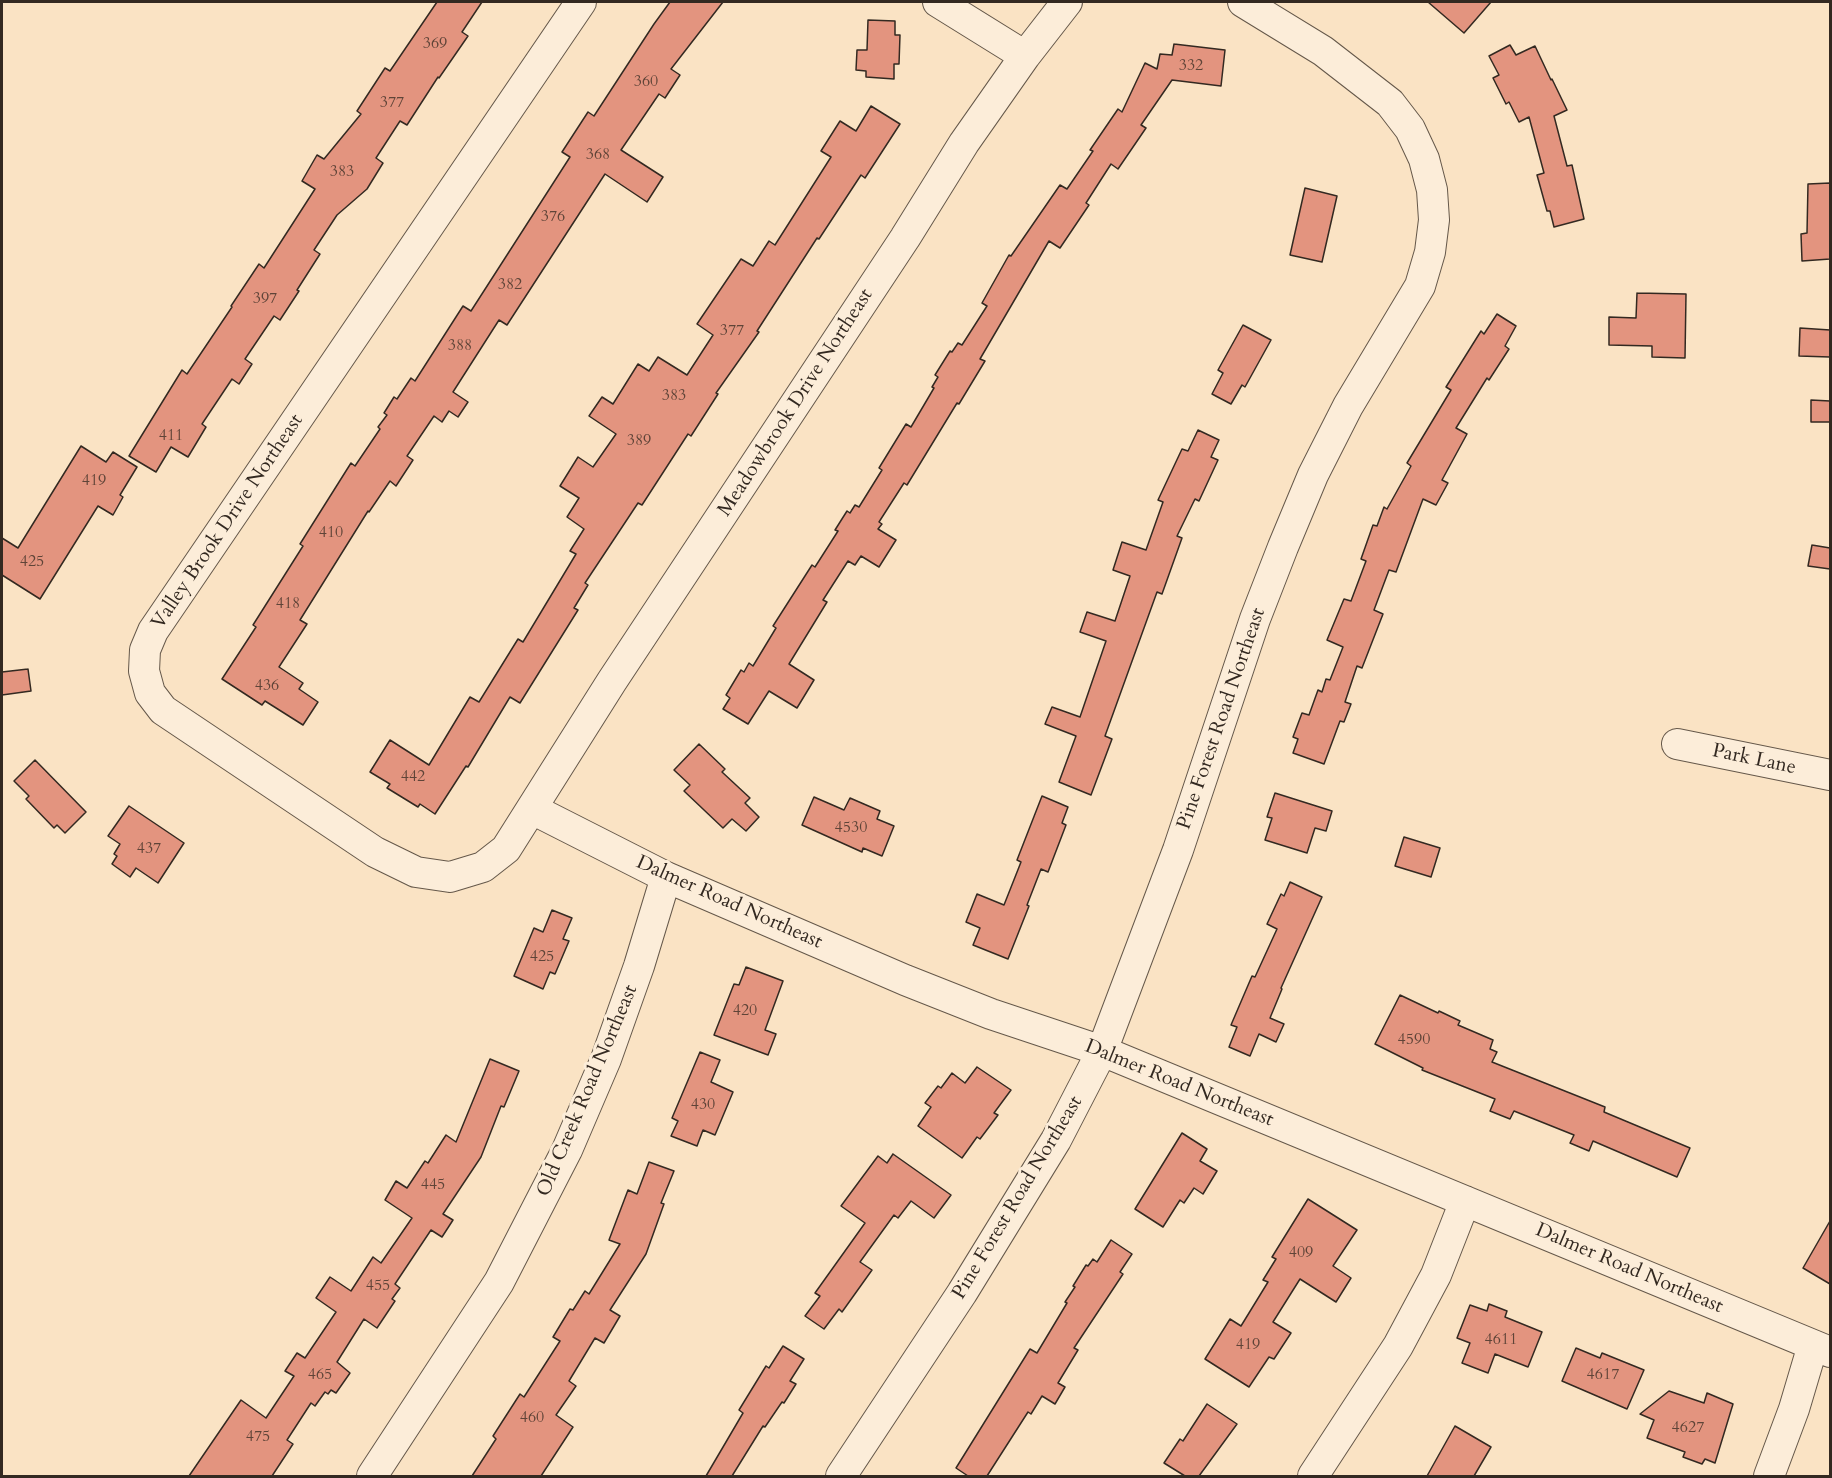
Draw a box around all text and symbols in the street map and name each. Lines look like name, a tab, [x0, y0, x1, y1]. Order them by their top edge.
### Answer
house number: 369	[423, 34, 447, 54]
house number: 332	[1179, 56, 1203, 76]
house number: 360	[634, 72, 658, 92]
house number: 377	[380, 93, 404, 113]
house number: 368	[586, 145, 610, 165]
house number: 383	[330, 162, 354, 182]
house number: 376	[541, 207, 565, 227]
house number: 382	[498, 275, 522, 295]
street label: Meadowbrook Drive Northeast	[713, 285, 879, 521]
house number: 397	[253, 289, 277, 309]
house number: 377	[720, 321, 744, 341]
house number: 388	[448, 336, 472, 356]
house number: 383	[662, 386, 686, 406]
street label: Valley Brook Drive Northeast	[147, 410, 309, 634]
house number: 411	[159, 426, 183, 446]
house number: 389	[627, 431, 651, 451]
house number: 419	[82, 471, 106, 491]
house number: 410	[319, 523, 343, 543]
house number: 425	[20, 552, 44, 572]
house number: 418	[276, 594, 300, 614]
street label: Pine Forest Road Northeast	[1173, 605, 1271, 833]
house number: 436	[255, 676, 279, 696]
street label: Park Lane	[1710, 739, 1798, 781]
house number: 442	[401, 767, 425, 787]
house number: 4530	[835, 818, 867, 838]
house number: 437	[137, 839, 161, 859]
street label: Dalmer Road Northeast	[632, 851, 826, 955]
house number: 425	[530, 947, 554, 967]
street label: Old Creek Road Northeast	[532, 981, 644, 1201]
house number: 420	[733, 1001, 757, 1021]
house number: 4590	[1398, 1030, 1430, 1050]
street label: Dalmer Road Northeast	[1081, 1035, 1277, 1133]
street label: Pine Forest Road Northeast	[948, 1092, 1088, 1304]
house number: 430	[691, 1095, 715, 1115]
house number: 445	[421, 1175, 445, 1195]
street label: Dalmer Road Northeast	[1532, 1219, 1726, 1319]
house number: 409	[1289, 1243, 1313, 1263]
house number: 455	[366, 1276, 390, 1296]
house number: 4611	[1485, 1330, 1517, 1350]
house number: 419	[1236, 1335, 1260, 1355]
house number: 465	[308, 1365, 332, 1385]
house number: 4617	[1587, 1365, 1619, 1385]
house number: 460	[520, 1408, 544, 1428]
house number: 4627	[1672, 1418, 1704, 1438]
house number: 475	[246, 1427, 270, 1447]

